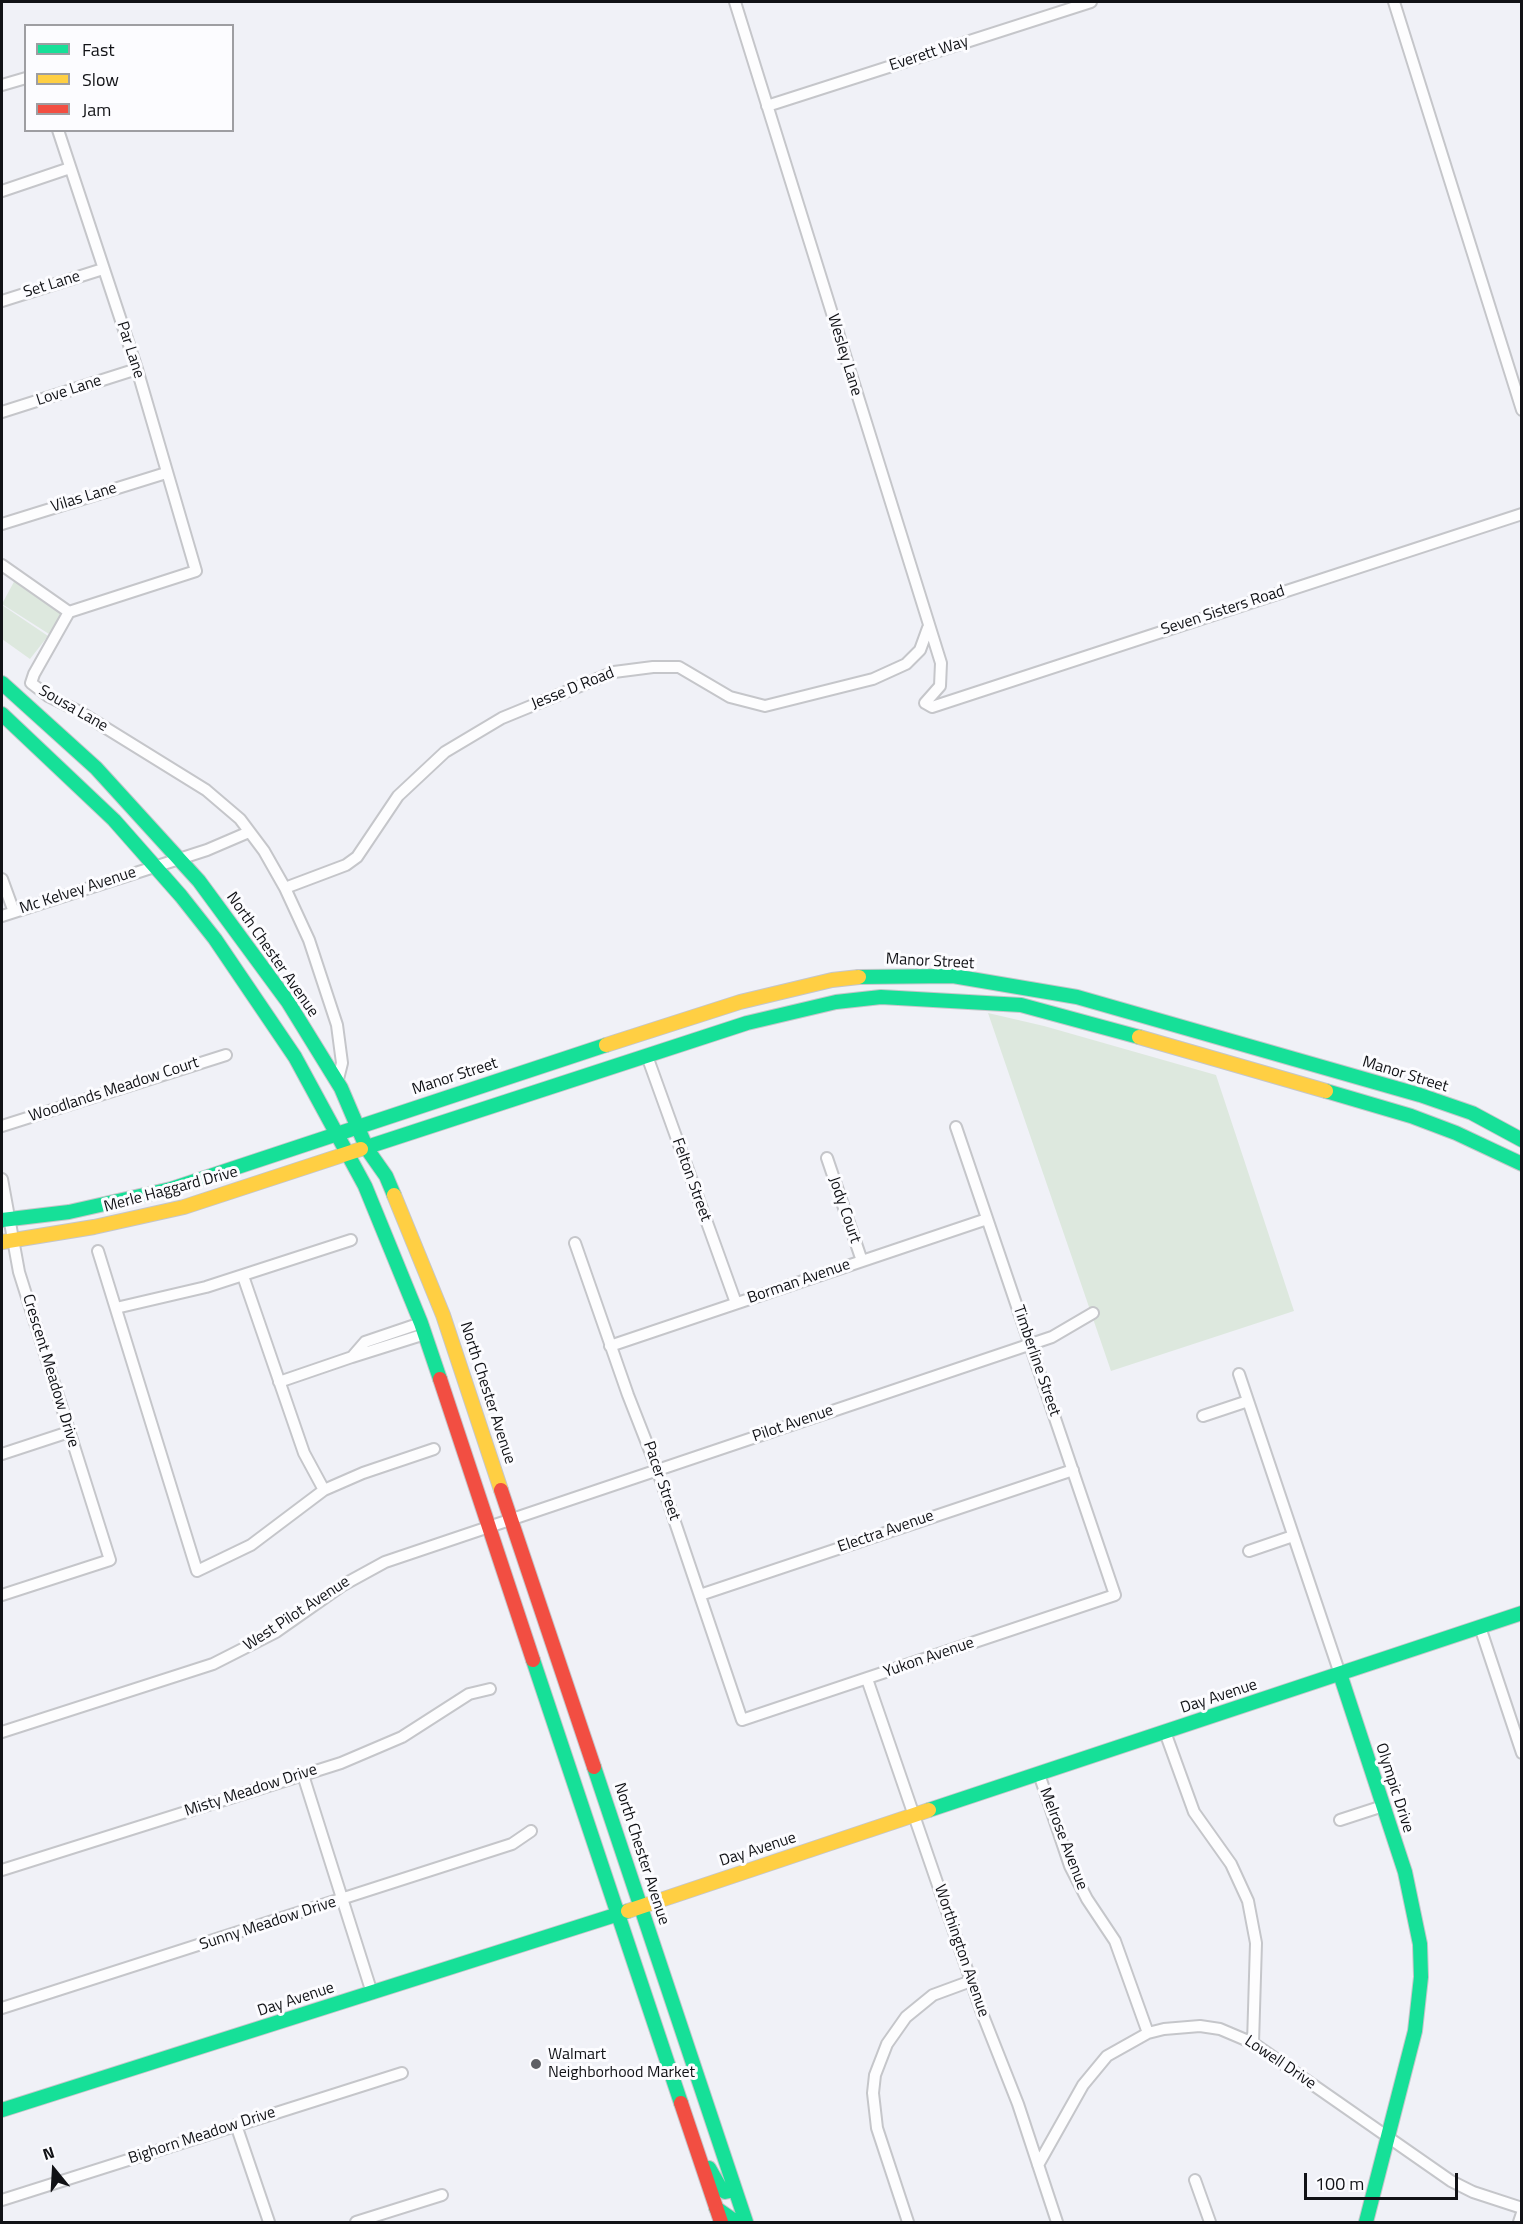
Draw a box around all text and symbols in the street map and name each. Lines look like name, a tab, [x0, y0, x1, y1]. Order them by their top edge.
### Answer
legend	[24, 24, 234, 132]
street label: Everett Way	[887, 32, 971, 76]
text: Fast	[82, 36, 115, 63]
text: Slow	[82, 66, 119, 93]
text: Jam	[82, 96, 111, 123]
street label: Set Lane	[21, 267, 83, 303]
street label: Wesley Lane	[822, 312, 866, 398]
street label: Par Lane	[112, 319, 148, 381]
street label: Love Lane	[34, 371, 104, 411]
street label: Vilas Lane	[49, 479, 119, 517]
street label: Seven Sisters Road	[1159, 582, 1287, 640]
street label: Jesse D Road	[529, 664, 617, 714]
street label: Sousa Lane	[35, 681, 111, 737]
street label: Mc Kelvey Avenue	[17, 863, 139, 919]
street label: North Chester Avenue	[222, 889, 322, 1021]
street label: Manor Street	[885, 950, 975, 974]
street label: Woodlands Meadow Court	[27, 1053, 201, 1127]
street label: Manor Street	[1360, 1053, 1450, 1097]
street label: Manor Street	[410, 1054, 500, 1100]
street label: Felton Street	[667, 1136, 715, 1224]
street label: Merle Haggard Drive	[102, 1163, 240, 1217]
street label: Jody Court	[824, 1174, 864, 1246]
street label: Borman Avenue	[745, 1255, 853, 1309]
street label: Crescent Meadow Drive	[18, 1292, 82, 1450]
street label: Timberline Street	[1008, 1303, 1064, 1419]
street label: North Chester Avenue	[455, 1320, 519, 1466]
street label: Pilot Avenue	[750, 1401, 836, 1447]
street label: Pacer Street	[638, 1439, 684, 1523]
street label: Electra Avenue	[835, 1507, 937, 1557]
street label: West Pilot Avenue	[240, 1573, 354, 1655]
street label: Yukon Avenue	[881, 1634, 977, 1682]
street label: Day Avenue	[1178, 1676, 1260, 1718]
street label: Olympic Drive	[1371, 1741, 1417, 1835]
street label: Misty Meadow Drive	[182, 1761, 320, 1821]
street label: North Chester Avenue	[609, 1781, 673, 1927]
street label: Melrose Avenue	[1035, 1785, 1091, 1893]
street label: Day Avenue	[717, 1829, 799, 1871]
street label: Worthington Avenue	[929, 1882, 993, 2020]
street label: Sunny Meadow Drive	[197, 1893, 339, 1955]
street label: Day Avenue	[255, 1979, 337, 2021]
street label: Lowell Drive	[1241, 2032, 1319, 2094]
place label: Walmart Neighborhood Market	[548, 2045, 695, 2083]
marker: Walmart Neighborhood Market	[529, 2057, 543, 2071]
street label: Bighorn Meadow Drive	[126, 2103, 278, 2169]
north arrow	[24, 2140, 84, 2200]
text: N	[39, 2140, 57, 2166]
scale bar	[1307, 2161, 1462, 2199]
text: 100 m	[1315, 2170, 1364, 2197]

